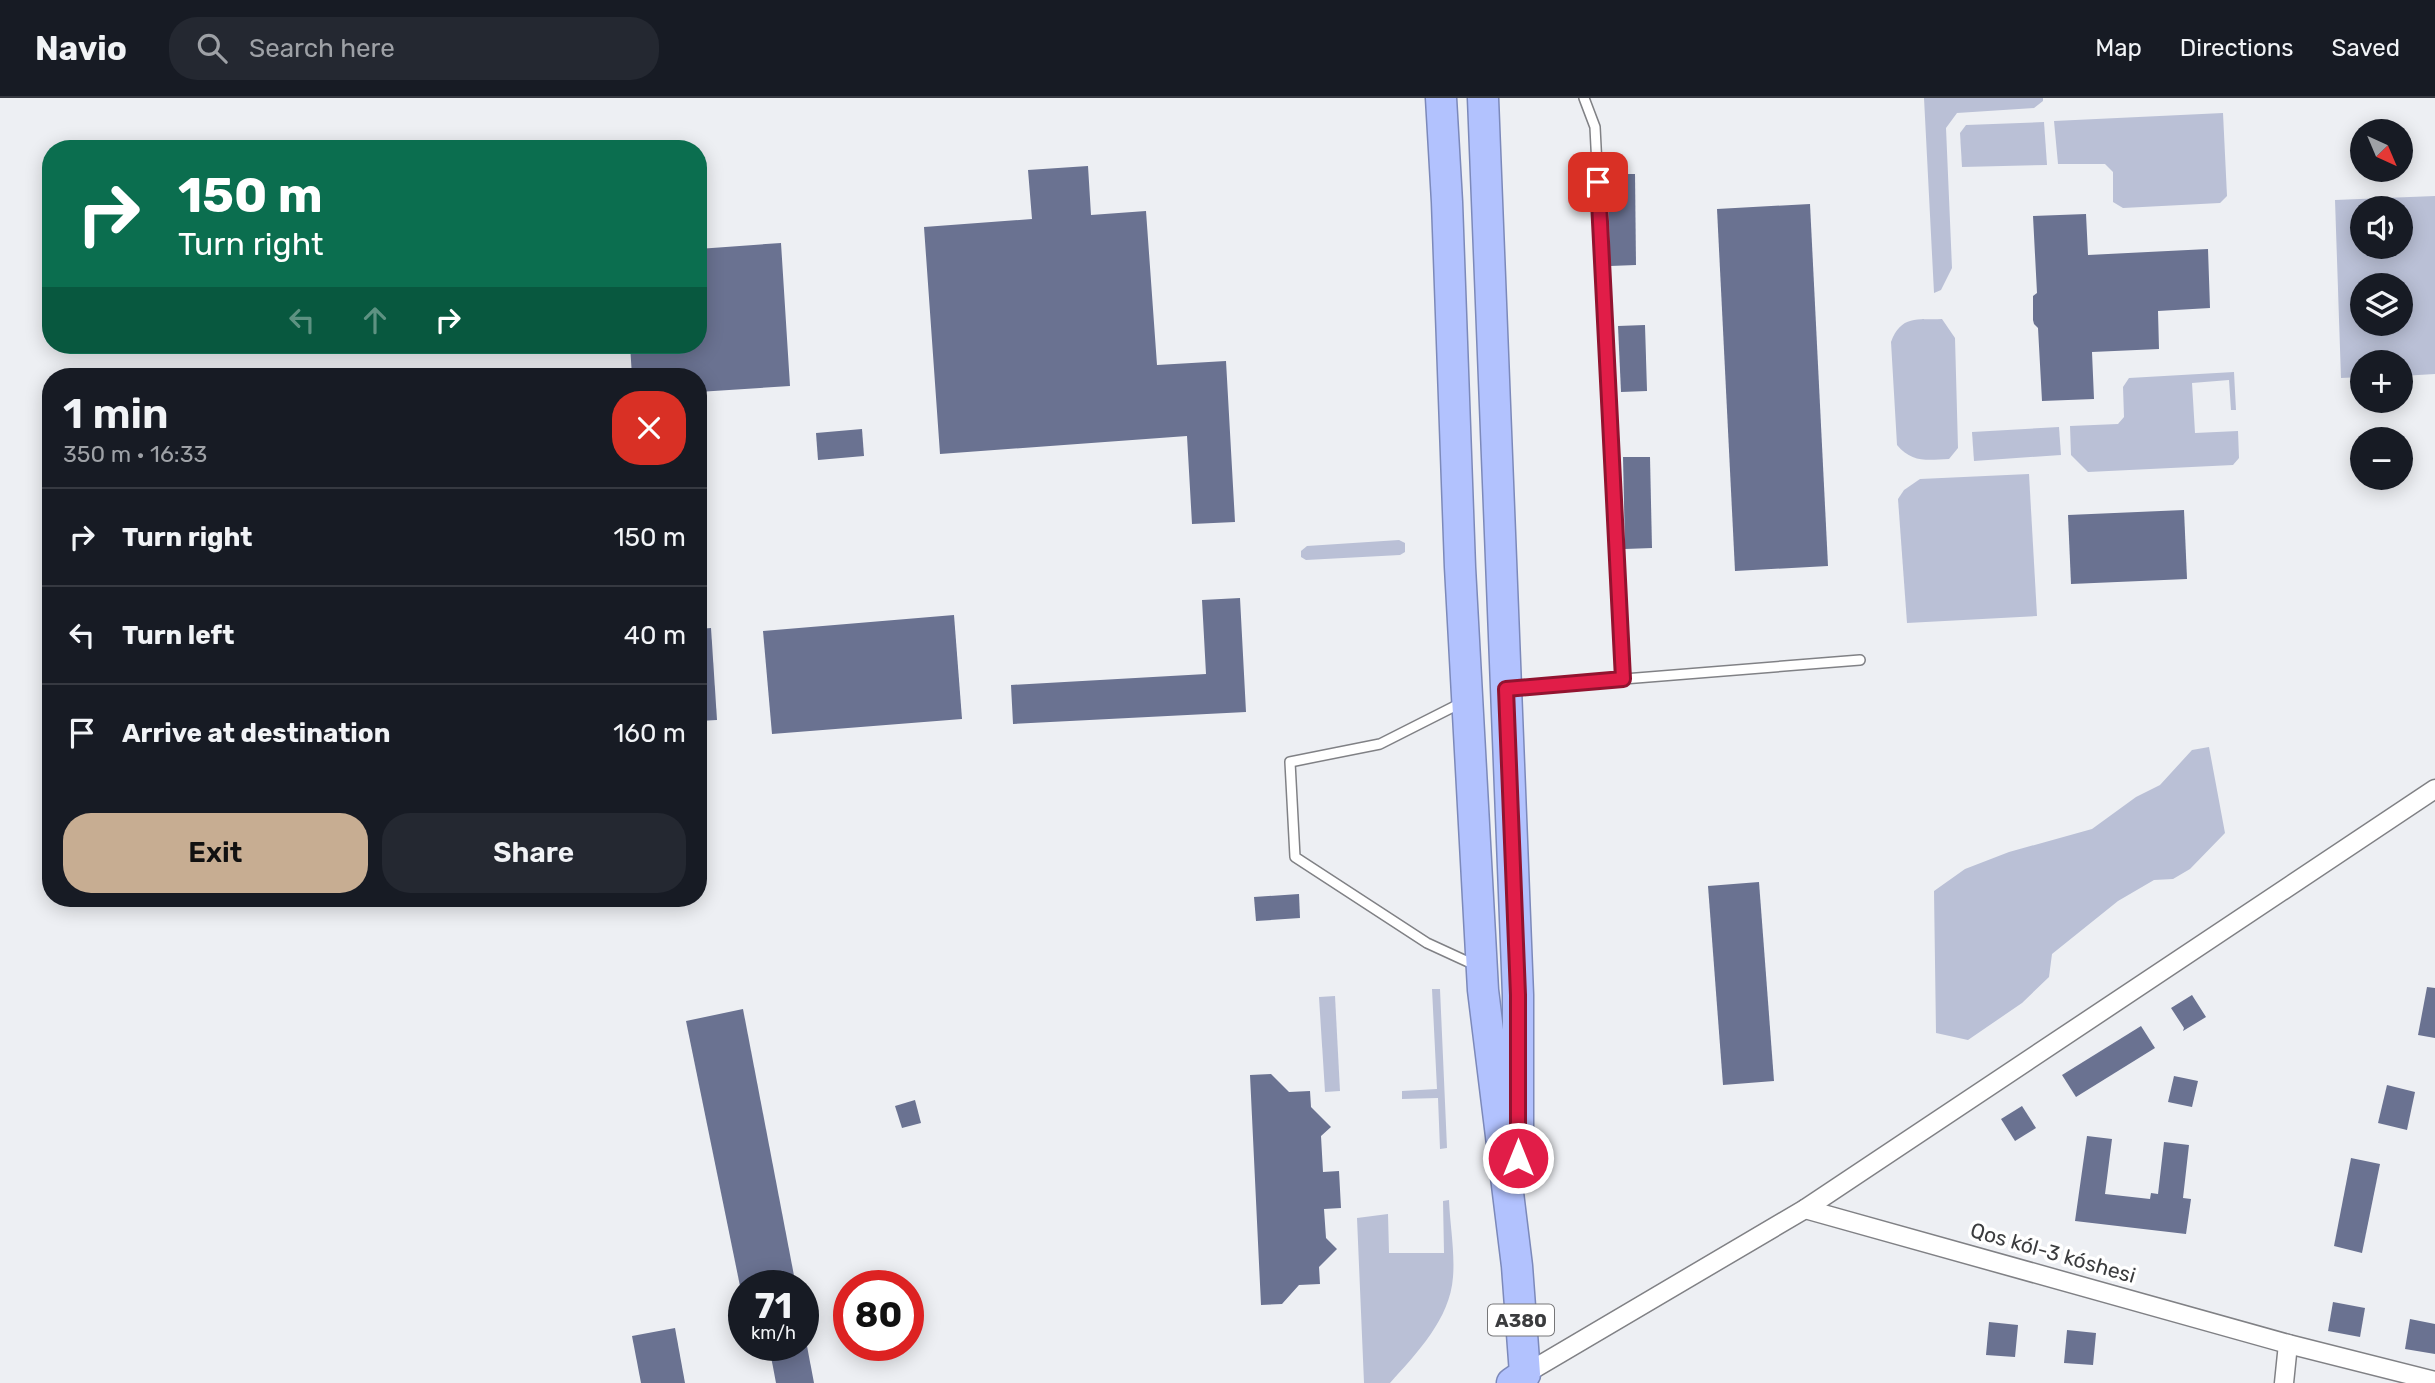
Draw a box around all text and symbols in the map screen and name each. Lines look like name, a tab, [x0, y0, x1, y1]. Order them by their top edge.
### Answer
search box	[169, 17, 659, 80]
text: Navio	[35, 29, 127, 68]
icon: search	[193, 29, 231, 67]
text: Search here	[249, 33, 395, 64]
text: Map	[2095, 34, 2142, 62]
text: Directions	[2180, 34, 2293, 62]
text: Saved	[2331, 34, 2400, 62]
north arrow	[2350, 119, 2413, 182]
map controls	[2350, 119, 2413, 490]
pin	[1568, 152, 1628, 212]
icon: arrive	[1579, 163, 1617, 201]
text: 150 m	[178, 166, 323, 224]
icon: right	[63, 168, 154, 259]
button: sound	[2350, 196, 2413, 259]
text: Turn right	[178, 225, 323, 263]
button: layers	[2350, 273, 2413, 336]
icon: left	[283, 301, 321, 339]
icon: ahead	[356, 301, 394, 339]
icon: right	[429, 301, 467, 339]
button: +	[2350, 350, 2413, 413]
text: 1 min	[63, 389, 169, 439]
button: close	[612, 391, 686, 465]
button: −	[2350, 427, 2413, 490]
text: 350 m · 16:33	[63, 440, 207, 468]
icon: right	[63, 518, 101, 556]
text: Turn right	[122, 522, 252, 553]
text: 150 m	[613, 522, 686, 553]
icon: left	[63, 616, 101, 654]
text: Turn left	[122, 620, 234, 651]
text: 40 m	[624, 620, 686, 651]
icon: arrive	[63, 714, 101, 752]
text: Arrive at destination	[122, 718, 390, 749]
text: 160 m	[613, 718, 686, 749]
button: Exit	[63, 813, 368, 893]
button: Share	[382, 813, 686, 893]
position arrow	[1481, 1121, 1555, 1195]
street label: Qos kól-3 kóshesi	[1968, 1217, 2139, 1288]
speed limit sign: 80	[833, 1270, 924, 1361]
text: 71	[755, 1285, 792, 1327]
road number: A380	[1488, 1304, 1554, 1336]
text: km/h	[751, 1322, 796, 1344]

